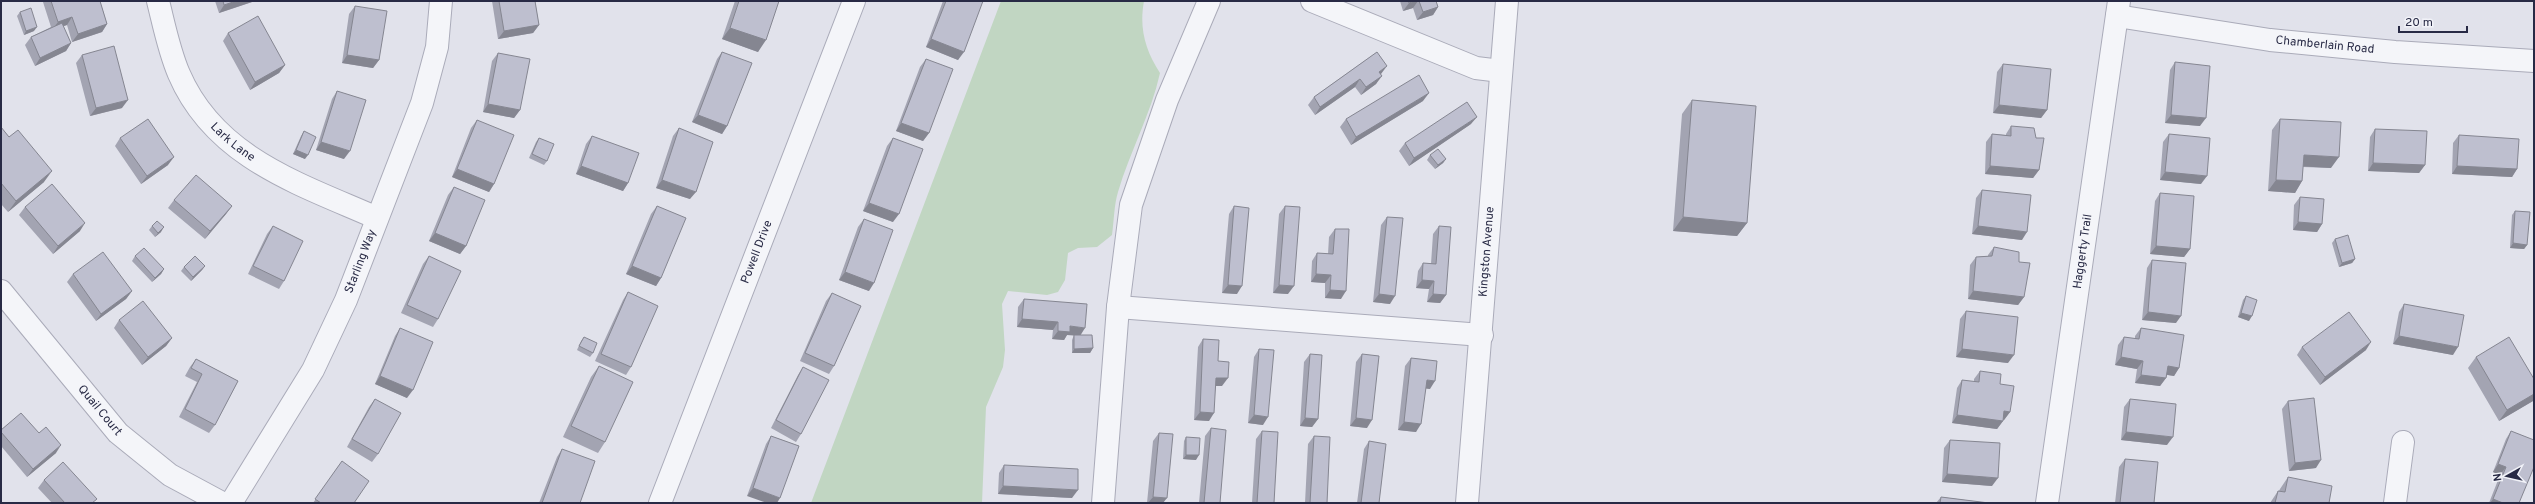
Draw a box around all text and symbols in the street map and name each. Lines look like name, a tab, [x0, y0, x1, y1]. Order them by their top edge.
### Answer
scale bar	[2399, 8, 2467, 34]
text: 20 m	[2405, 15, 2433, 31]
street label: Chamberlain Road	[2275, 33, 2375, 58]
street label: Lark Lane	[206, 119, 258, 166]
street label: Kingston Avenue	[1475, 206, 1499, 298]
street label: Haggerty Trail	[2070, 213, 2096, 290]
street label: Powell Drive	[737, 218, 776, 286]
street label: Starling Way	[341, 227, 381, 296]
street label: Quail Court	[74, 382, 125, 440]
north arrow	[2487, 456, 2527, 496]
text: N	[2491, 472, 2506, 482]

